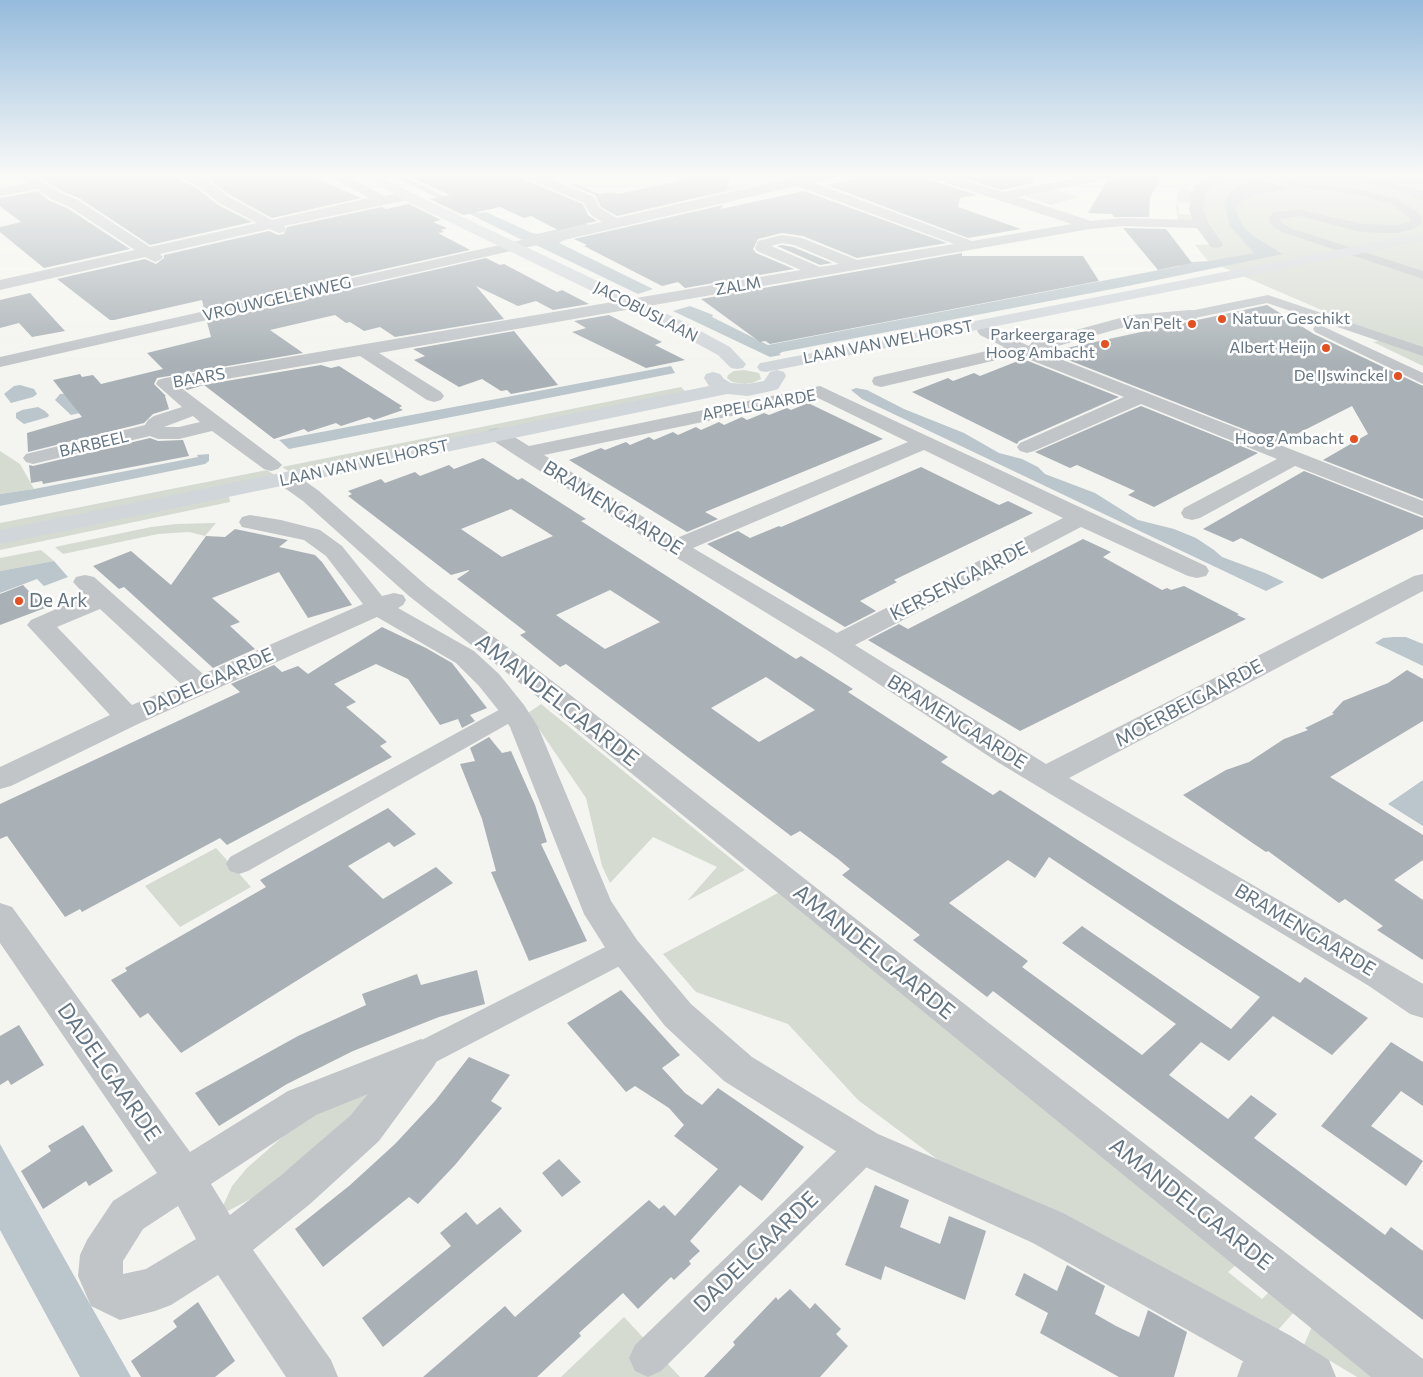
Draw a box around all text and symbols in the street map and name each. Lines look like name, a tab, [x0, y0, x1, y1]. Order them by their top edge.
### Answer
street label: VROUWGELENWEG	[201, 273, 353, 325]
street label: ZALM	[714, 273, 762, 299]
street label: JACOBUSLAAN	[591, 278, 701, 346]
place label: Natuur Geschikt	[1232, 309, 1350, 329]
marker: Natuur Geschikt	[1216, 313, 1228, 325]
place label: Van Pelt	[1122, 314, 1182, 334]
street label: LAAN VAN WELHORST	[801, 316, 975, 368]
marker: Van Pelt	[1186, 318, 1198, 330]
place label: Parkeergarage Hoog Ambacht	[986, 325, 1095, 363]
marker: Parkeergarage Hoog Ambacht	[1099, 338, 1111, 350]
place label: Albert Heijn	[1229, 338, 1316, 358]
marker: Albert Heijn	[1320, 342, 1332, 354]
street label: BAARS	[171, 364, 227, 392]
place label: De IJswinckel	[1294, 366, 1388, 386]
marker: De IJswinckel	[1392, 370, 1404, 382]
street label: APPELGAARDE	[701, 386, 817, 424]
street label: BARBEEL	[57, 427, 131, 461]
place label: Hoog Ambacht	[1235, 429, 1344, 449]
marker: Hoog Ambacht	[1348, 433, 1360, 445]
street label: LAAN VAN WELHORST	[278, 436, 450, 490]
street label: BRAMENGAARDE	[539, 456, 687, 560]
street label: KERSENGAARDE	[886, 536, 1032, 626]
place label: De Ark	[29, 590, 88, 612]
marker: De Ark	[13, 595, 25, 607]
street label: AMANDELGAARDE	[470, 628, 644, 772]
street label: DADELGAARDE	[139, 643, 277, 721]
street label: MOERBEIGAARDE	[1111, 654, 1267, 752]
street label: BRAMENGAARDE	[883, 670, 1031, 774]
street label: AMANDELGAARDE	[788, 879, 960, 1025]
street label: BRAMENGAARDE	[1231, 879, 1379, 981]
street label: DADELGAARDE	[52, 998, 166, 1146]
street label: AMANDELGAARDE	[1104, 1132, 1278, 1276]
street label: DADELGAARDE	[688, 1186, 824, 1318]

